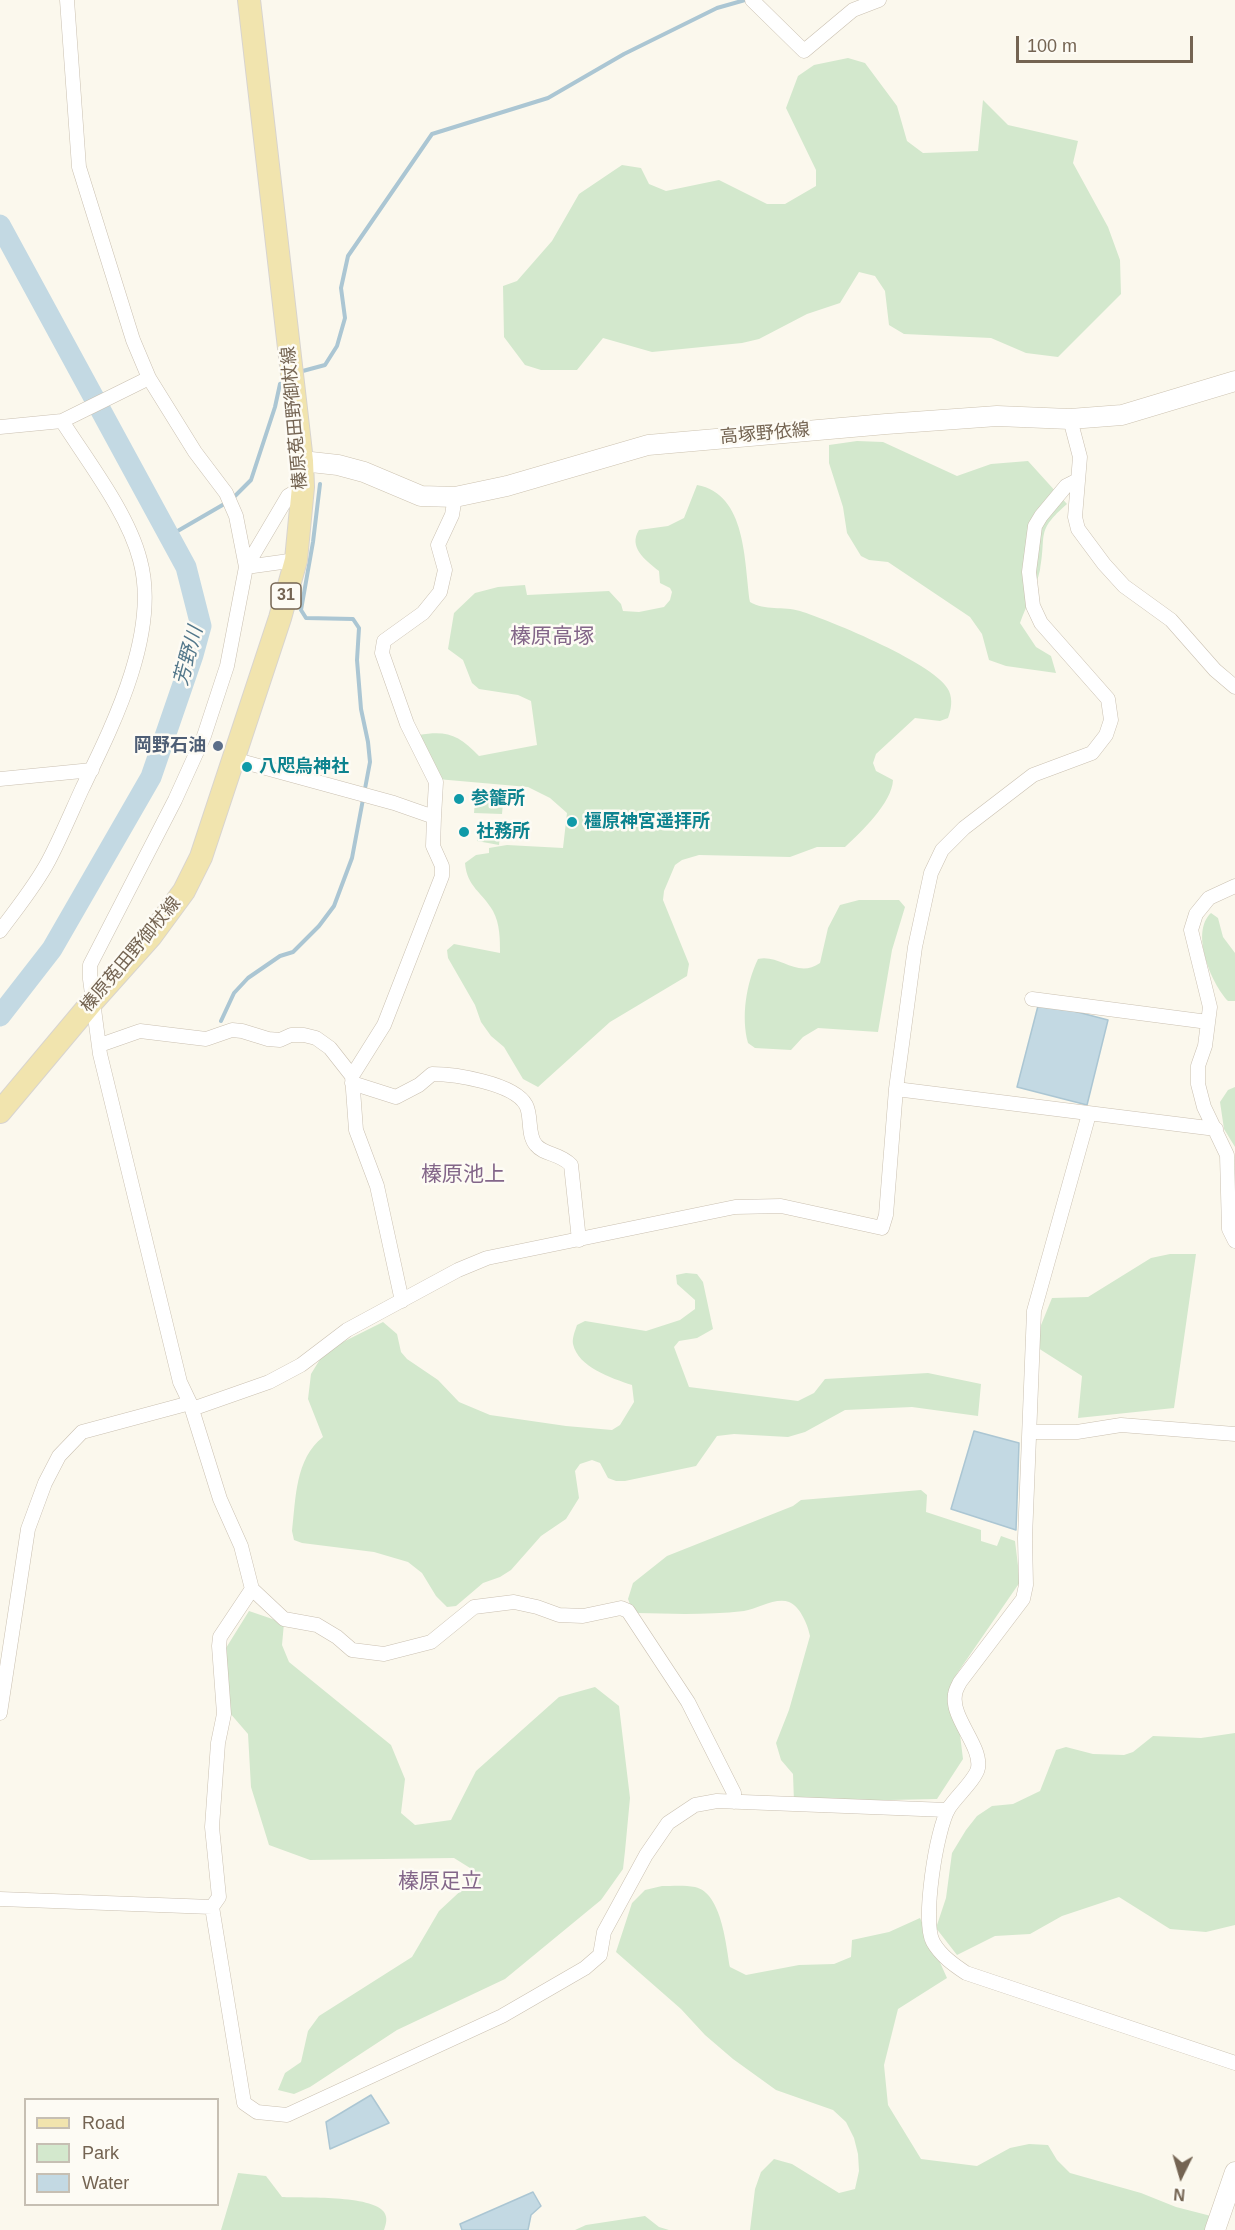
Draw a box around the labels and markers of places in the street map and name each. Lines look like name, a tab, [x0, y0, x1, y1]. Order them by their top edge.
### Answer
place label: 岡野石油	[134, 735, 206, 757]
marker: 岡野石油	[211, 739, 225, 753]
place label: 八咫烏神社	[259, 756, 349, 778]
marker: 八咫烏神社	[240, 760, 254, 774]
place label: 参籠所	[471, 788, 525, 810]
marker: 参籠所	[452, 792, 466, 806]
place label: 橿原神宮遥拝所	[584, 811, 710, 833]
marker: 橿原神宮遥拝所	[565, 815, 579, 829]
place label: 社務所	[476, 821, 530, 843]
marker: 社務所	[457, 825, 471, 839]

